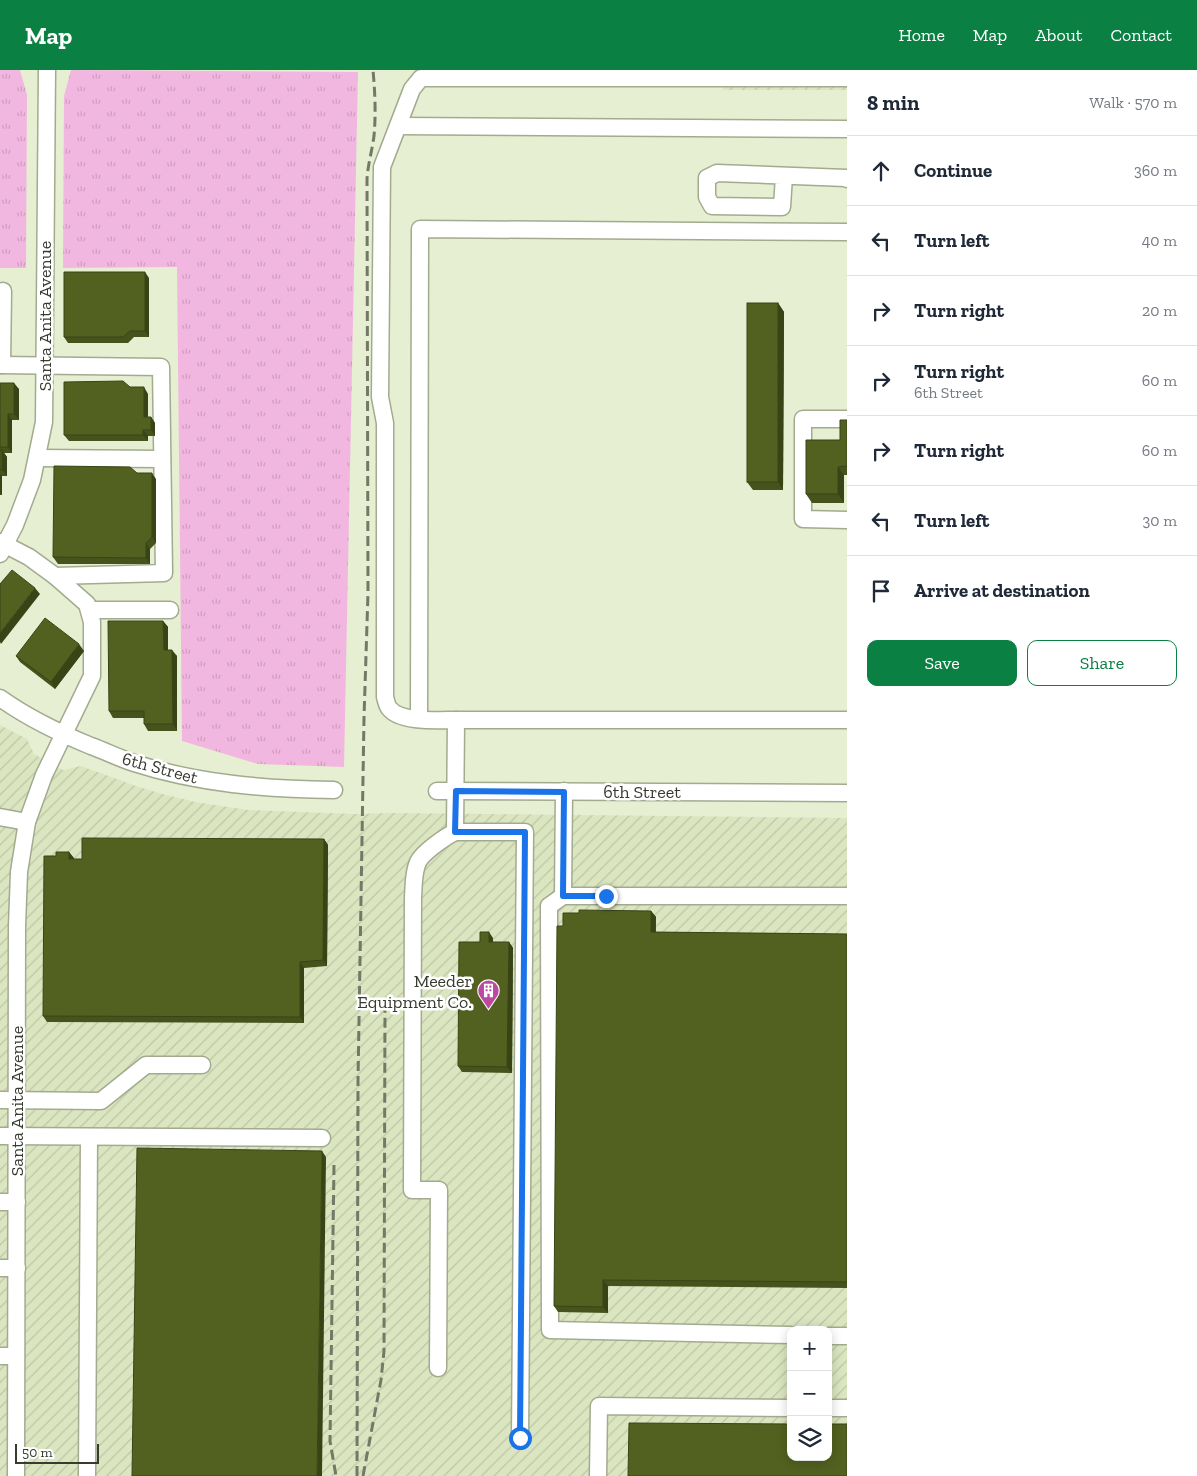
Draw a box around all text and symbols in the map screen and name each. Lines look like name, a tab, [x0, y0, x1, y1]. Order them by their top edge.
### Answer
text: Map	[25, 21, 72, 50]
text: Home	[898, 24, 945, 46]
text: Map	[973, 24, 1007, 46]
text: About	[1035, 24, 1082, 46]
text: Contact	[1110, 24, 1172, 46]
text: 8 min	[867, 90, 919, 115]
text: Walk · 570 m	[1089, 93, 1177, 112]
icon: ahead	[867, 157, 895, 185]
text: Continue	[914, 159, 992, 182]
text: 360 m	[1134, 161, 1177, 180]
icon: left	[867, 227, 895, 255]
text: Turn left	[914, 229, 989, 252]
text: 40 m	[1142, 231, 1177, 250]
street label: Santa Anita Avenue	[34, 241, 56, 391]
icon: right	[867, 297, 895, 325]
text: Turn right	[914, 299, 1004, 322]
text: 20 m	[1142, 301, 1177, 320]
text: Turn right	[914, 360, 1004, 383]
icon: right	[867, 367, 895, 395]
text: 60 m	[1142, 371, 1177, 390]
text: 6th Street	[914, 383, 983, 402]
icon: right	[867, 437, 895, 465]
text: Turn right	[914, 439, 1004, 462]
text: 60 m	[1142, 441, 1177, 460]
icon: left	[867, 507, 895, 535]
text: Turn left	[914, 509, 989, 532]
text: 30 m	[1143, 511, 1177, 530]
icon: arrive	[867, 577, 895, 605]
text: Arrive at destination	[914, 579, 1090, 602]
button: Save	[867, 640, 1017, 686]
button: Share	[1027, 640, 1177, 686]
street label: 6th Street	[120, 747, 201, 789]
street label: 6th Street	[603, 781, 681, 803]
route end	[595, 885, 618, 908]
place label: Meeder Equipment Co.	[357, 970, 472, 1013]
building icon: Meeder Equipment Co.	[476, 979, 500, 1010]
street label: Santa Anita Avenue	[6, 1026, 28, 1176]
map controls	[787, 1326, 832, 1461]
button: +	[787, 1326, 832, 1371]
button: −	[787, 1371, 832, 1416]
button: layers	[787, 1416, 832, 1461]
route start	[509, 1427, 532, 1450]
scale bar	[15, 1441, 99, 1464]
text: 50 m	[22, 1444, 53, 1461]

